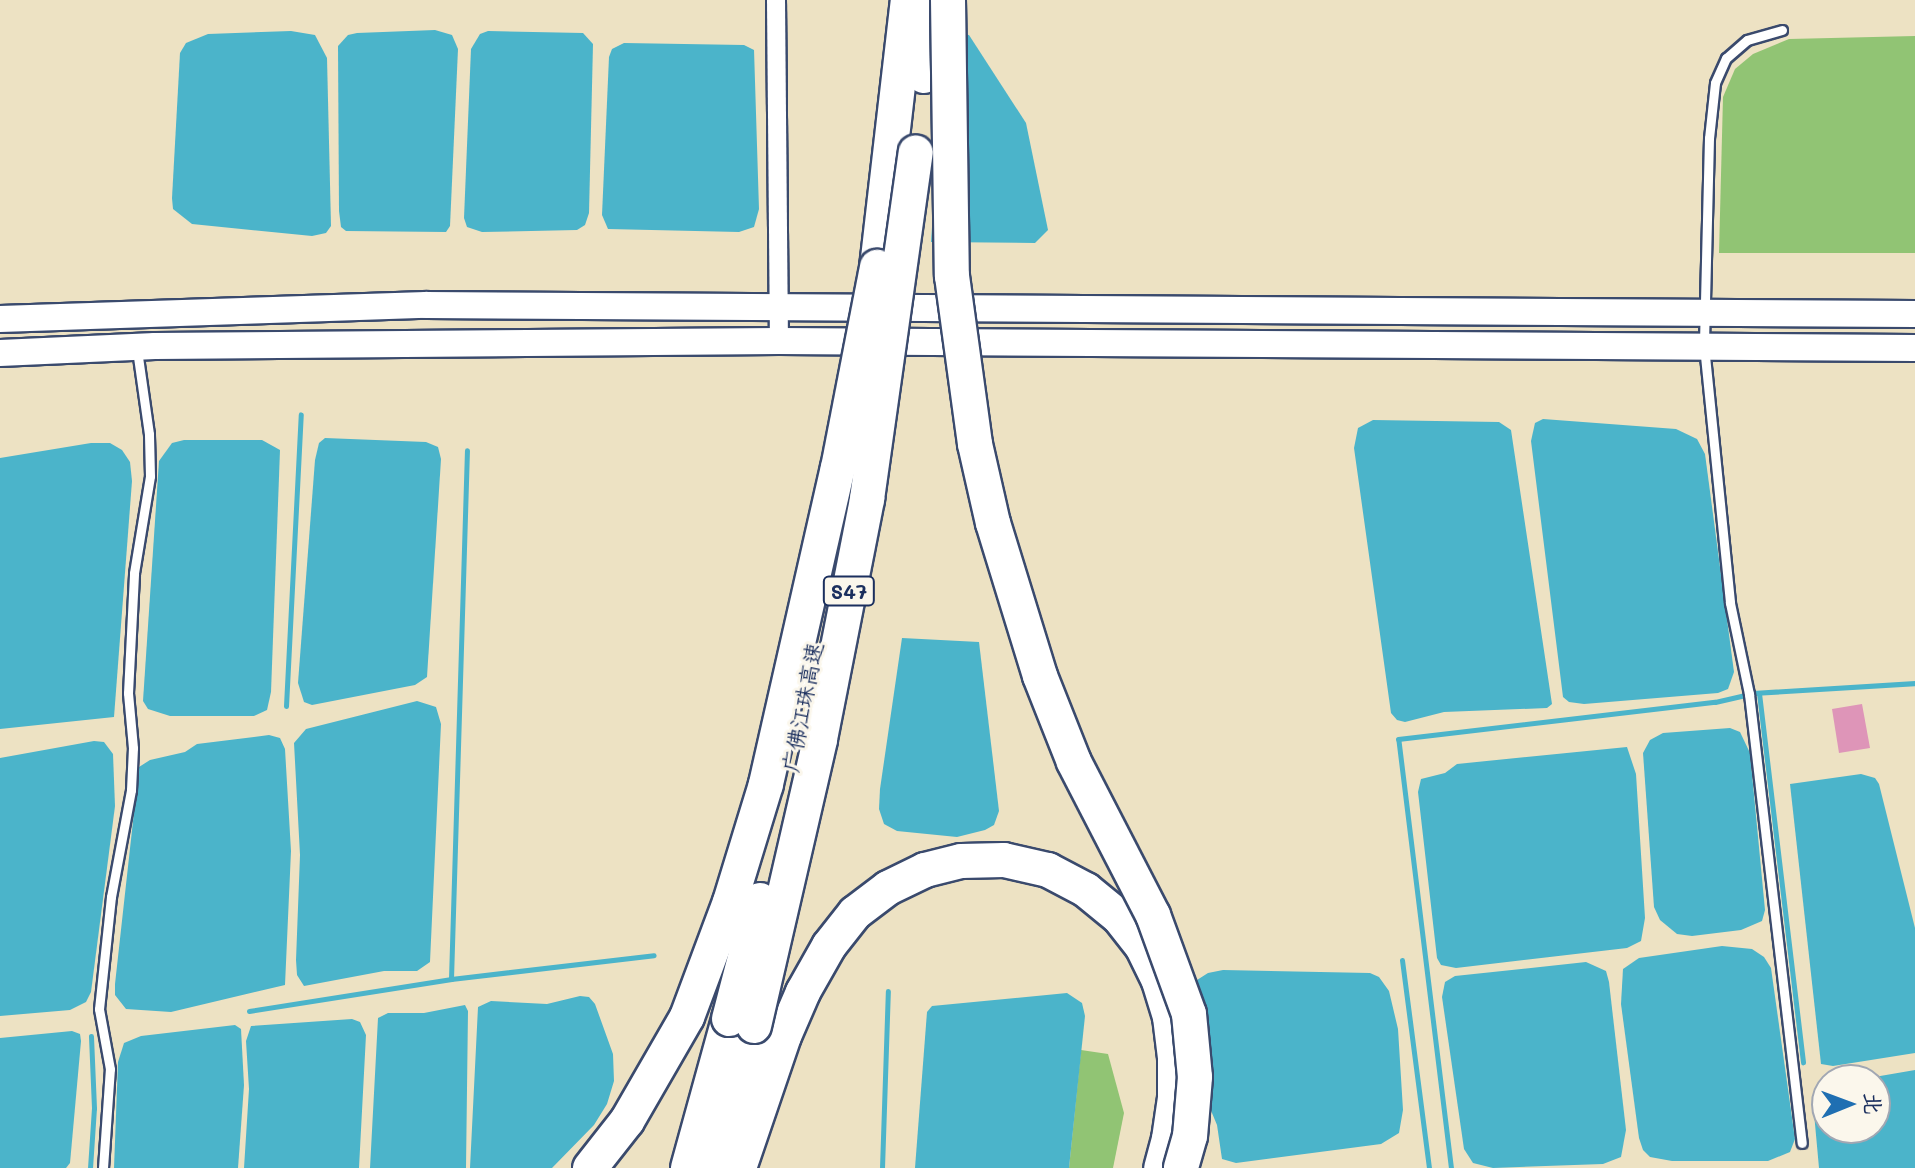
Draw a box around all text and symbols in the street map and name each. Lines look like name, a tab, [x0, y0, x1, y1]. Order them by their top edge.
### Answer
road number: S47	[821, 575, 877, 607]
street label: 广佛江珠高速	[776, 640, 828, 774]
north arrow	[1811, 1064, 1891, 1144]
text: 北	[1859, 1092, 1888, 1115]

